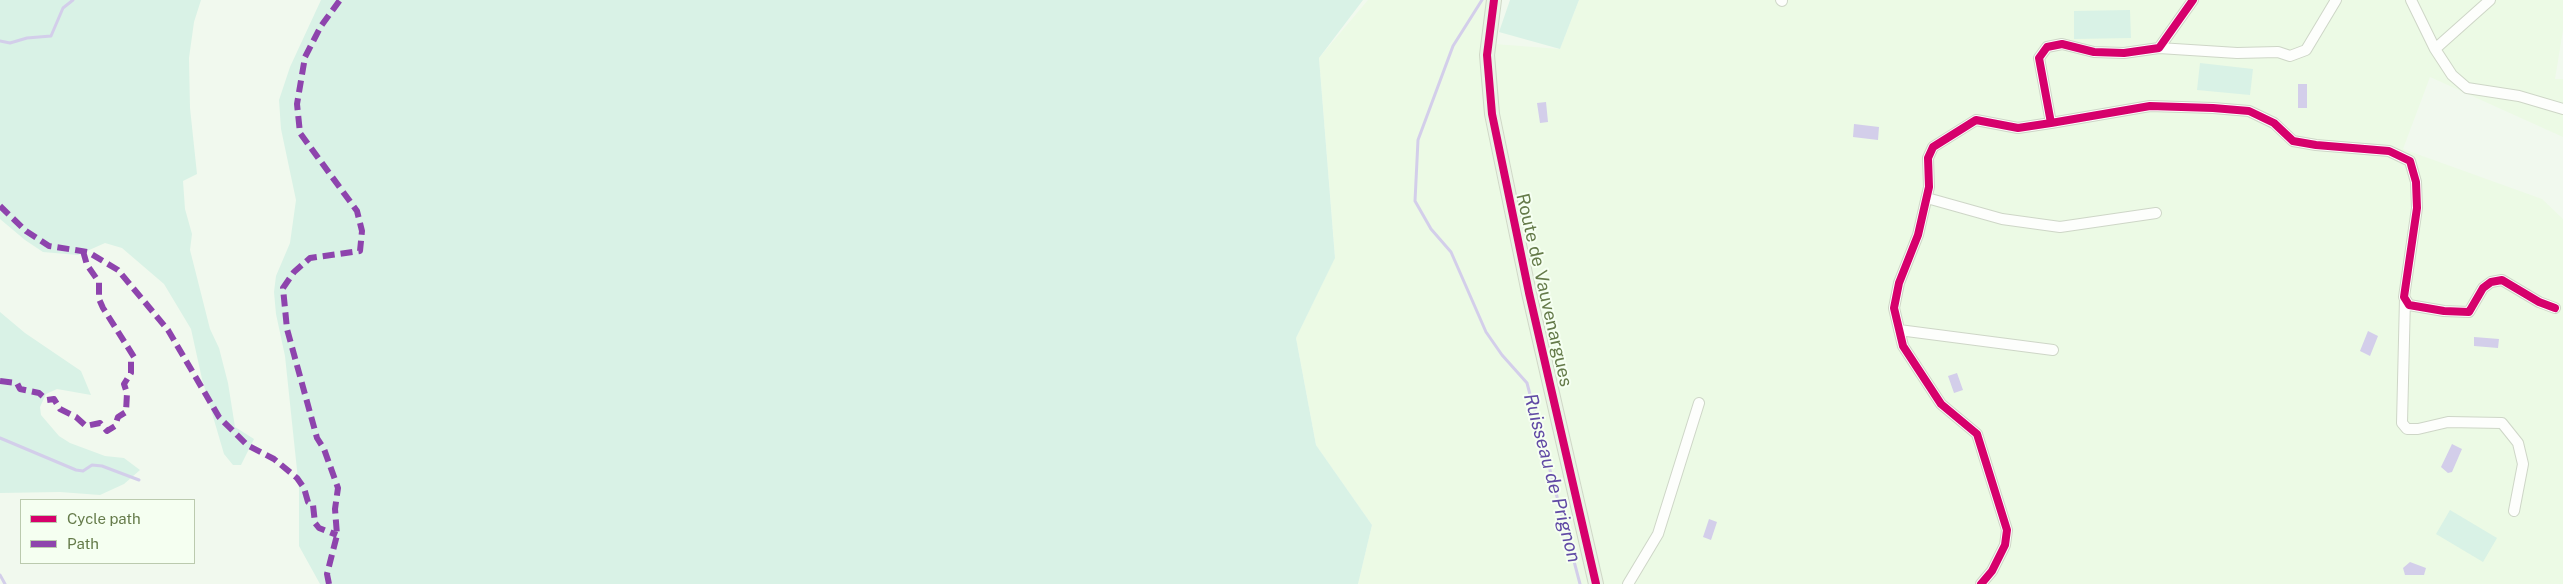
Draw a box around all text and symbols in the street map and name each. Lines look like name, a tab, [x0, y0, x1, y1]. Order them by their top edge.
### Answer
street label: Route de Vauvenargues	[1511, 191, 1577, 389]
water label: Ruisseau de Prignon	[1518, 391, 1586, 565]
legend	[20, 499, 195, 564]
text: Cycle path	[67, 510, 141, 527]
text: Path	[67, 535, 99, 552]

